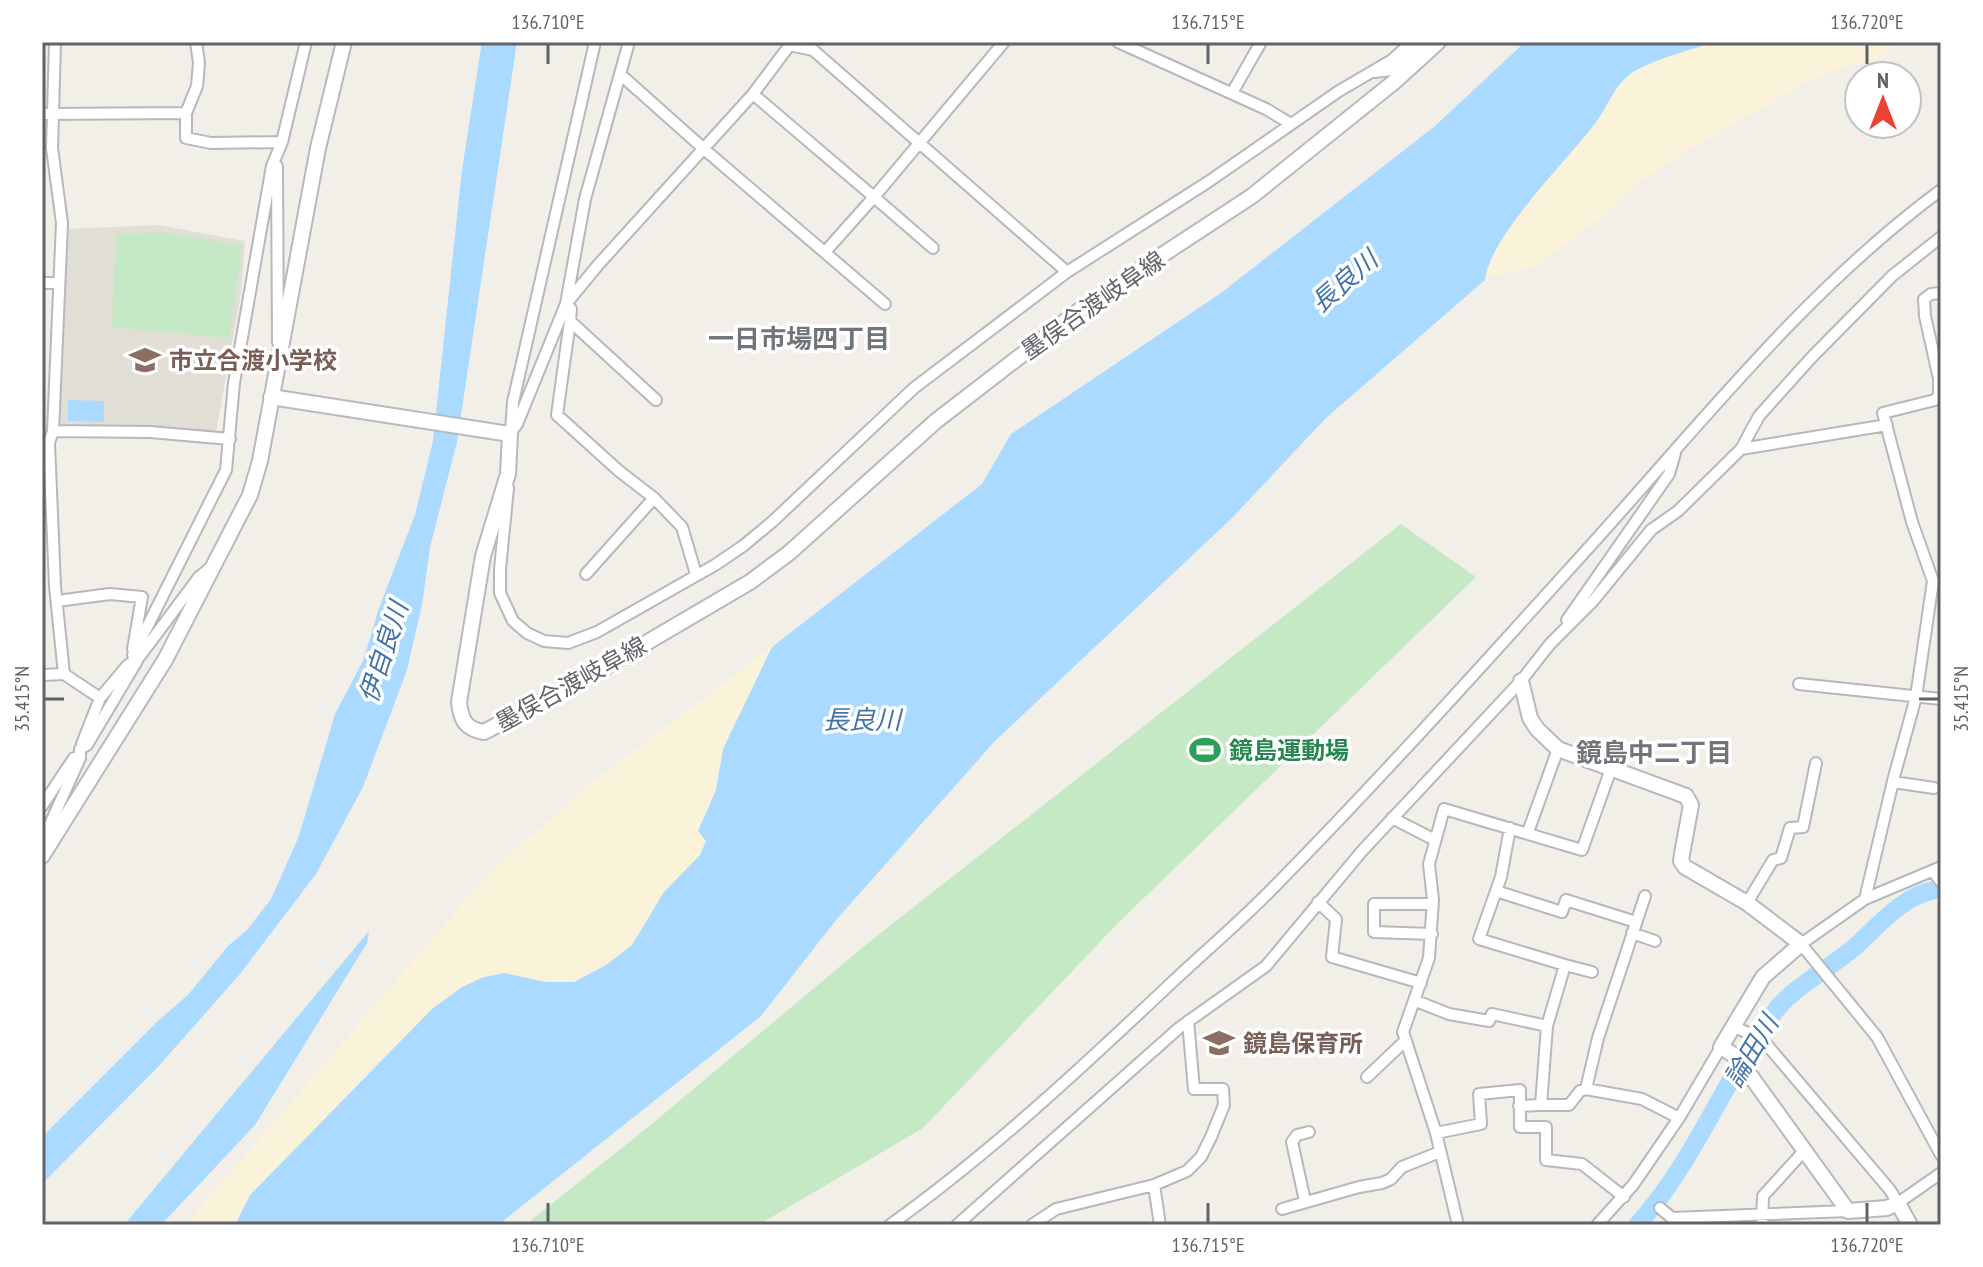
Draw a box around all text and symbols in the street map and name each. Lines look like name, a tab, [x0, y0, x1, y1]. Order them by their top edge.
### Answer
text: 136.710°E	[512, 9, 584, 35]
text: 136.715°E	[1172, 9, 1244, 35]
text: 136.720°E	[1831, 9, 1903, 35]
north arrow	[1843, 60, 1923, 140]
text: N	[1877, 66, 1889, 94]
water label: 長良川	[1304, 241, 1387, 319]
street label: 墨俣合渡岐阜線	[1015, 244, 1171, 366]
district label: 一日市場四丁目	[708, 322, 890, 355]
school or university icon: 市立合渡小学校	[128, 343, 162, 377]
place label: 市立合渡小学校	[169, 345, 337, 376]
water label: 伊自良川	[351, 595, 416, 707]
street label: 墨俣合渡岐阜線	[490, 630, 652, 738]
text: 35.415°N	[9, 666, 35, 732]
text: 35.415°N	[1948, 666, 1974, 732]
water label: 長良川	[823, 703, 904, 736]
sports icon: 鏡島運動場	[1188, 733, 1222, 767]
place label: 鏡島運動場	[1229, 735, 1349, 766]
district label: 鏡島中二丁目	[1576, 736, 1732, 769]
water label: 論田川	[1717, 1007, 1787, 1093]
school or university icon: 鏡島保育所	[1202, 1026, 1236, 1060]
place label: 鏡島保育所	[1243, 1028, 1363, 1059]
text: 136.710°E	[512, 1232, 584, 1258]
text: 136.715°E	[1172, 1232, 1244, 1258]
text: 136.720°E	[1831, 1232, 1903, 1258]

